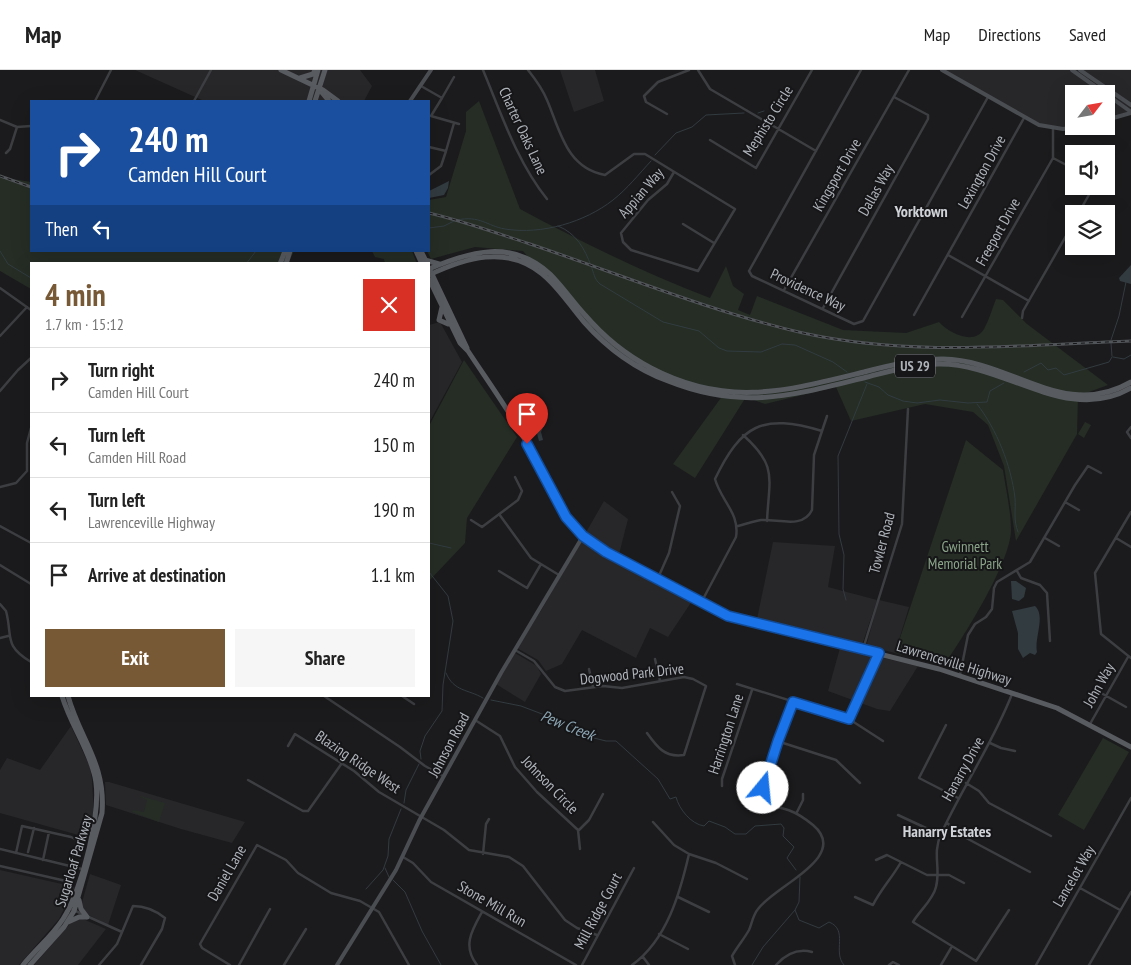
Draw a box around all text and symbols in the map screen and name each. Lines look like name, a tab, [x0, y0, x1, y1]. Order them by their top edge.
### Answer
text: Map	[25, 19, 62, 50]
text: Map	[924, 23, 950, 46]
text: Directions	[978, 23, 1041, 46]
text: Saved	[1069, 23, 1106, 46]
street label: Mephisto Circle	[738, 82, 797, 160]
street label: Charter Oaks Lane	[495, 84, 552, 178]
north arrow	[1065, 85, 1115, 135]
map controls	[1065, 85, 1115, 255]
text: 240 m	[128, 116, 209, 162]
icon: right	[45, 120, 110, 185]
street label: Lexington Drive	[953, 132, 1010, 212]
street label: Kingsport Drive	[808, 135, 865, 214]
button: sound	[1065, 145, 1115, 195]
text: Camden Hill Court	[128, 160, 266, 188]
street label: Dallas Way	[854, 160, 898, 219]
street label: Appian Way	[614, 163, 668, 222]
street label: Freeport Drive	[971, 195, 1024, 269]
district label: Yorktown	[893, 201, 948, 221]
button: layers	[1065, 205, 1115, 255]
icon: left	[88, 215, 116, 243]
text: Then	[45, 217, 78, 241]
street label: Providence Way	[768, 264, 849, 315]
text: 4 min	[45, 275, 106, 314]
button: close	[363, 279, 415, 331]
text: 1.7 km · 15:12	[45, 314, 124, 334]
road number: US 29	[895, 354, 935, 378]
text: Turn right	[88, 358, 154, 382]
icon: right	[45, 366, 73, 394]
text: 240 m	[373, 368, 415, 392]
text: Camden Hill Court	[88, 382, 189, 402]
pin	[506, 393, 548, 444]
icon: arrive	[513, 400, 541, 428]
text: Turn left	[88, 423, 145, 447]
icon: left	[45, 431, 73, 459]
text: 150 m	[373, 433, 415, 457]
text: Camden Hill Road	[88, 447, 186, 467]
text: Turn left	[88, 488, 145, 512]
icon: left	[45, 496, 73, 524]
text: 190 m	[373, 498, 415, 522]
street label: Towler Road	[864, 510, 899, 576]
text: Lawrenceville Highway	[88, 512, 215, 532]
park label: Gwinnett Memorial Park	[928, 537, 1002, 573]
icon: arrive	[45, 561, 73, 589]
text: Arrive at destination	[88, 563, 226, 587]
text: 1.1 km	[371, 563, 415, 587]
button: Exit	[45, 629, 225, 687]
button: Share	[235, 629, 415, 687]
street label: Lawrenceville Highway	[894, 636, 1014, 689]
street label: Dogwood Park Drive	[579, 659, 685, 688]
street label: John Way	[1078, 659, 1119, 711]
street label: Harrington Lane	[704, 691, 747, 777]
water label: Pew Creek	[538, 705, 600, 746]
street label: Johnson Road	[423, 709, 473, 781]
street label: Blazing Ridge West	[312, 726, 405, 797]
street label: Hanarry Drive	[937, 733, 988, 804]
street label: Johnson Circle	[517, 751, 583, 818]
position arrow	[736, 761, 788, 813]
street label: Sugarloaf Parkway	[51, 812, 97, 909]
district label: Hanarry Estates	[903, 821, 992, 841]
street label: Daniel Lane	[203, 841, 250, 904]
street label: Lancelot Way	[1048, 841, 1099, 910]
street label: Mill Ridge Court	[569, 869, 626, 952]
street label: Stone Mill Run	[455, 876, 530, 931]

